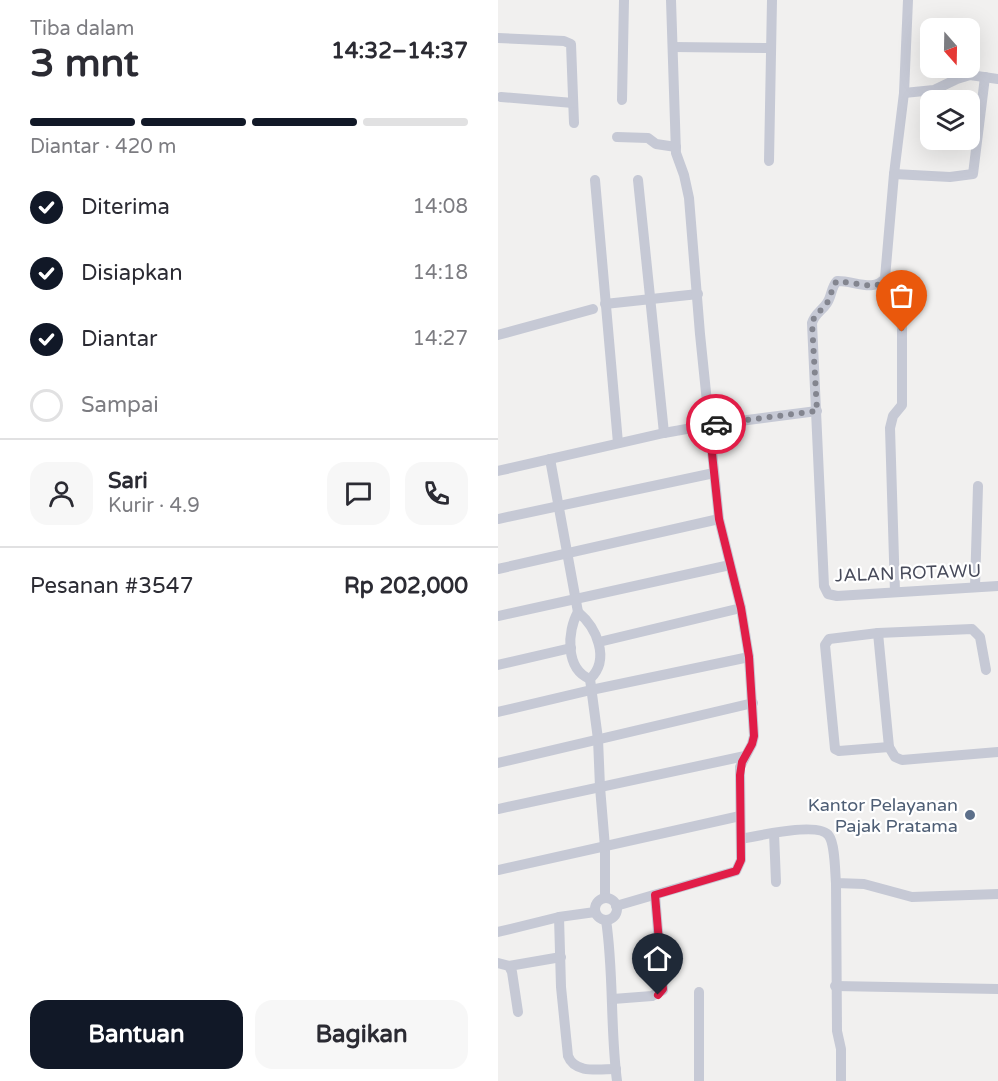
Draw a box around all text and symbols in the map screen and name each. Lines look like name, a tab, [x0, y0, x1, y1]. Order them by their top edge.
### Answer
text: Tiba dalam	[30, 17, 134, 41]
north arrow	[920, 18, 980, 78]
map controls	[920, 18, 980, 150]
text: 14:32–14:37	[331, 38, 468, 64]
text: 3 mnt	[30, 40, 139, 87]
button: layers	[920, 90, 980, 150]
text: Diantar · 420 m	[30, 135, 176, 159]
icon: check	[30, 191, 63, 224]
text: Diterima	[81, 194, 170, 220]
text: 14:08	[413, 195, 468, 219]
icon: check	[30, 257, 63, 290]
text: Disiapkan	[81, 260, 183, 286]
text: 14:18	[413, 261, 468, 285]
pin	[876, 270, 927, 332]
icon: bag	[885, 279, 918, 312]
icon: check	[30, 323, 63, 356]
text: Diantar	[81, 326, 157, 352]
text: 14:27	[413, 327, 468, 351]
text: Sampai	[81, 392, 159, 418]
courier	[686, 394, 746, 454]
icon: car	[700, 408, 733, 441]
button: person	[30, 462, 93, 525]
button: chat	[327, 462, 390, 525]
button: phone	[405, 462, 468, 525]
text: Sari	[108, 468, 148, 494]
text: Kurir · 4.9	[108, 494, 200, 518]
street label: JALAN ROTAWU	[834, 559, 982, 587]
text: Pesanan #3547	[30, 573, 193, 599]
text: Rp 202,000	[344, 573, 468, 599]
place label: Kantor Pelayanan Pajak Pratama	[808, 794, 958, 837]
marker: Kantor Pelayanan Pajak Pratama	[963, 808, 977, 822]
pin	[632, 933, 683, 995]
icon: home	[641, 942, 674, 975]
button: Bantuan	[30, 1000, 243, 1069]
button: Bagikan	[255, 1000, 468, 1069]

